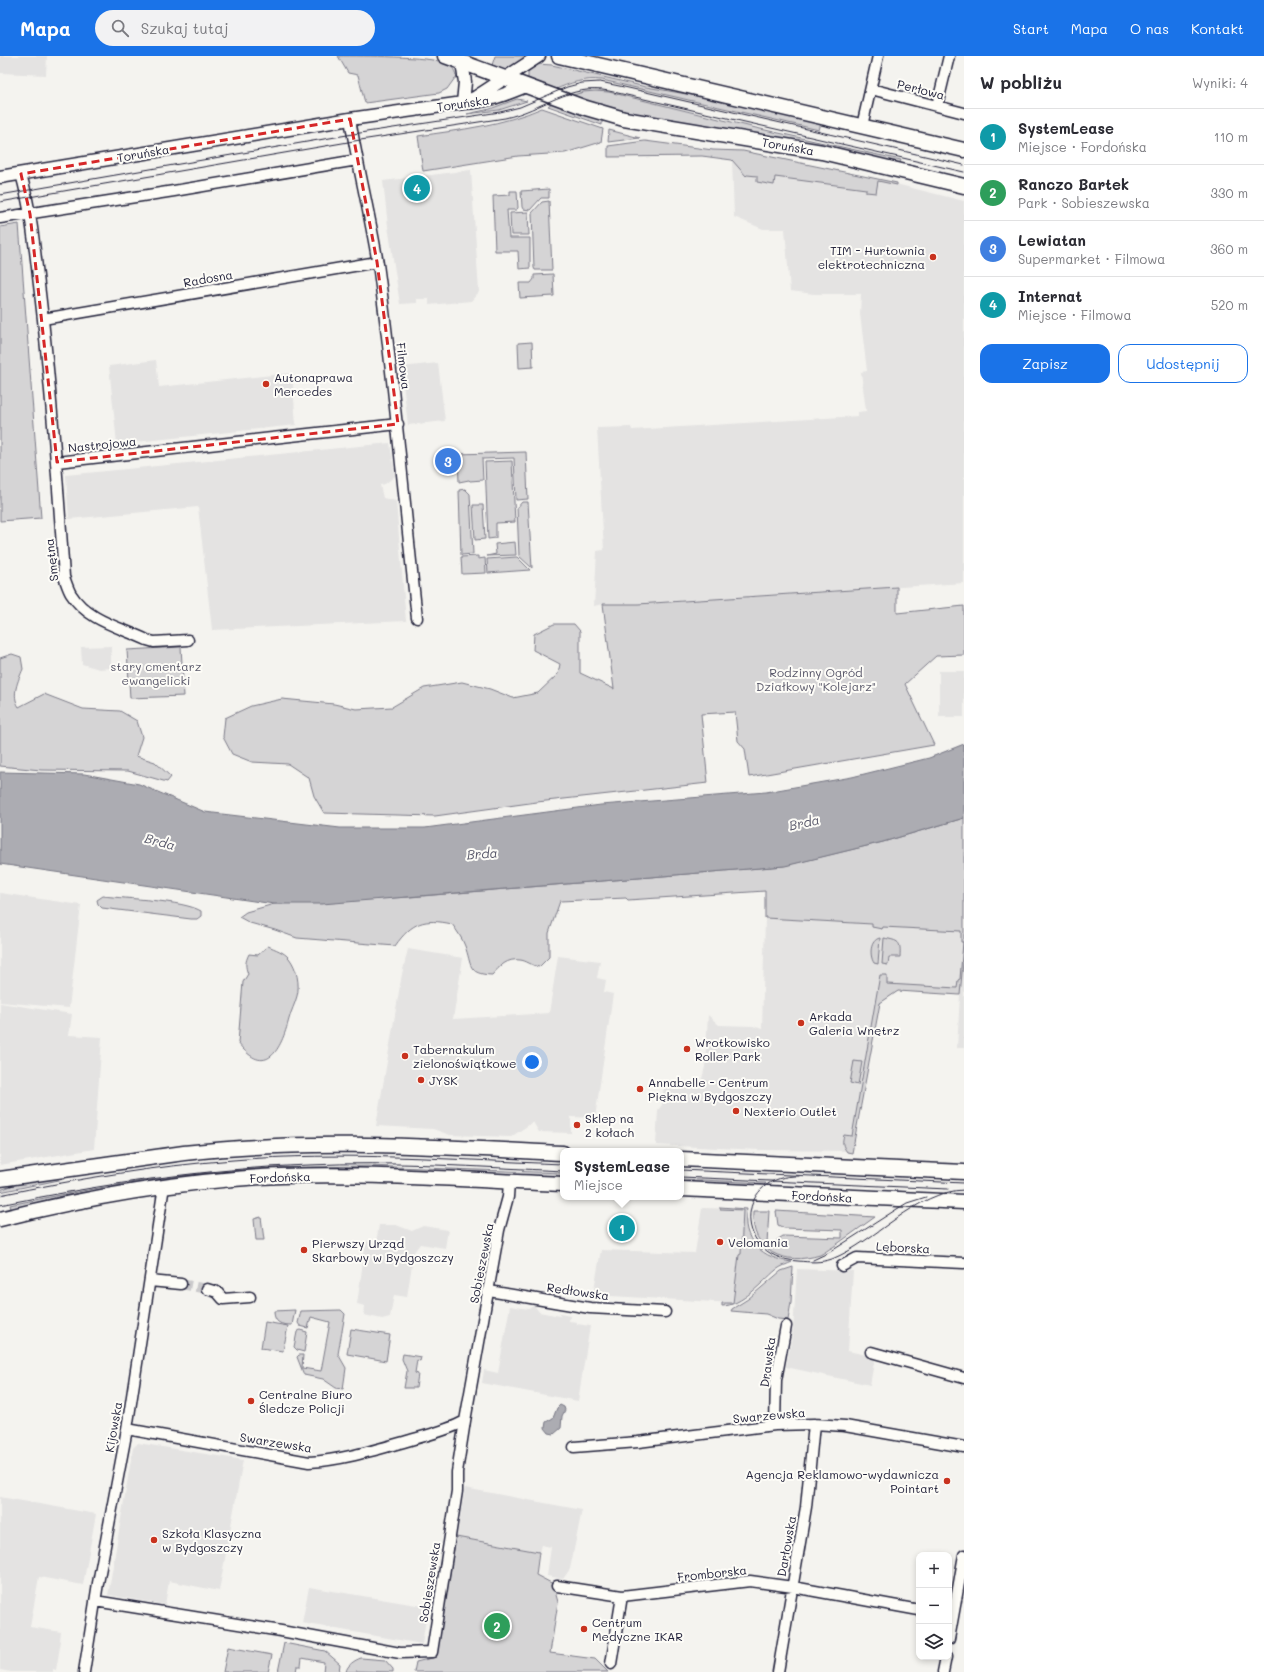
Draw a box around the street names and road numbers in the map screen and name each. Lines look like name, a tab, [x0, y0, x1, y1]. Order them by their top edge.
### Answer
street label: Perłowa	[896, 75, 946, 103]
street label: Toruńska	[436, 91, 490, 115]
street label: Toruńska	[761, 134, 815, 158]
street label: Toruńska	[116, 141, 170, 165]
street label: Radosna	[182, 266, 234, 290]
street label: Filmowa	[393, 342, 415, 390]
street label: Nastrojowa	[67, 432, 137, 456]
street label: Smętna	[40, 538, 62, 582]
street label: Fordońska	[249, 1168, 311, 1186]
street label: Fordońska	[791, 1186, 853, 1206]
street label: Sobieszewska	[465, 1221, 497, 1305]
street label: Lęborska	[876, 1238, 930, 1256]
street label: Redłowska	[546, 1279, 610, 1303]
street label: Drawska	[756, 1336, 778, 1388]
street label: Kijowska	[101, 1400, 125, 1454]
street label: Swarzewska	[732, 1404, 806, 1426]
street label: Swarzewska	[239, 1428, 313, 1456]
street label: Darłowska	[773, 1514, 799, 1578]
street label: Sobieszewska	[415, 1540, 443, 1624]
street label: Fromborska	[676, 1561, 748, 1585]

